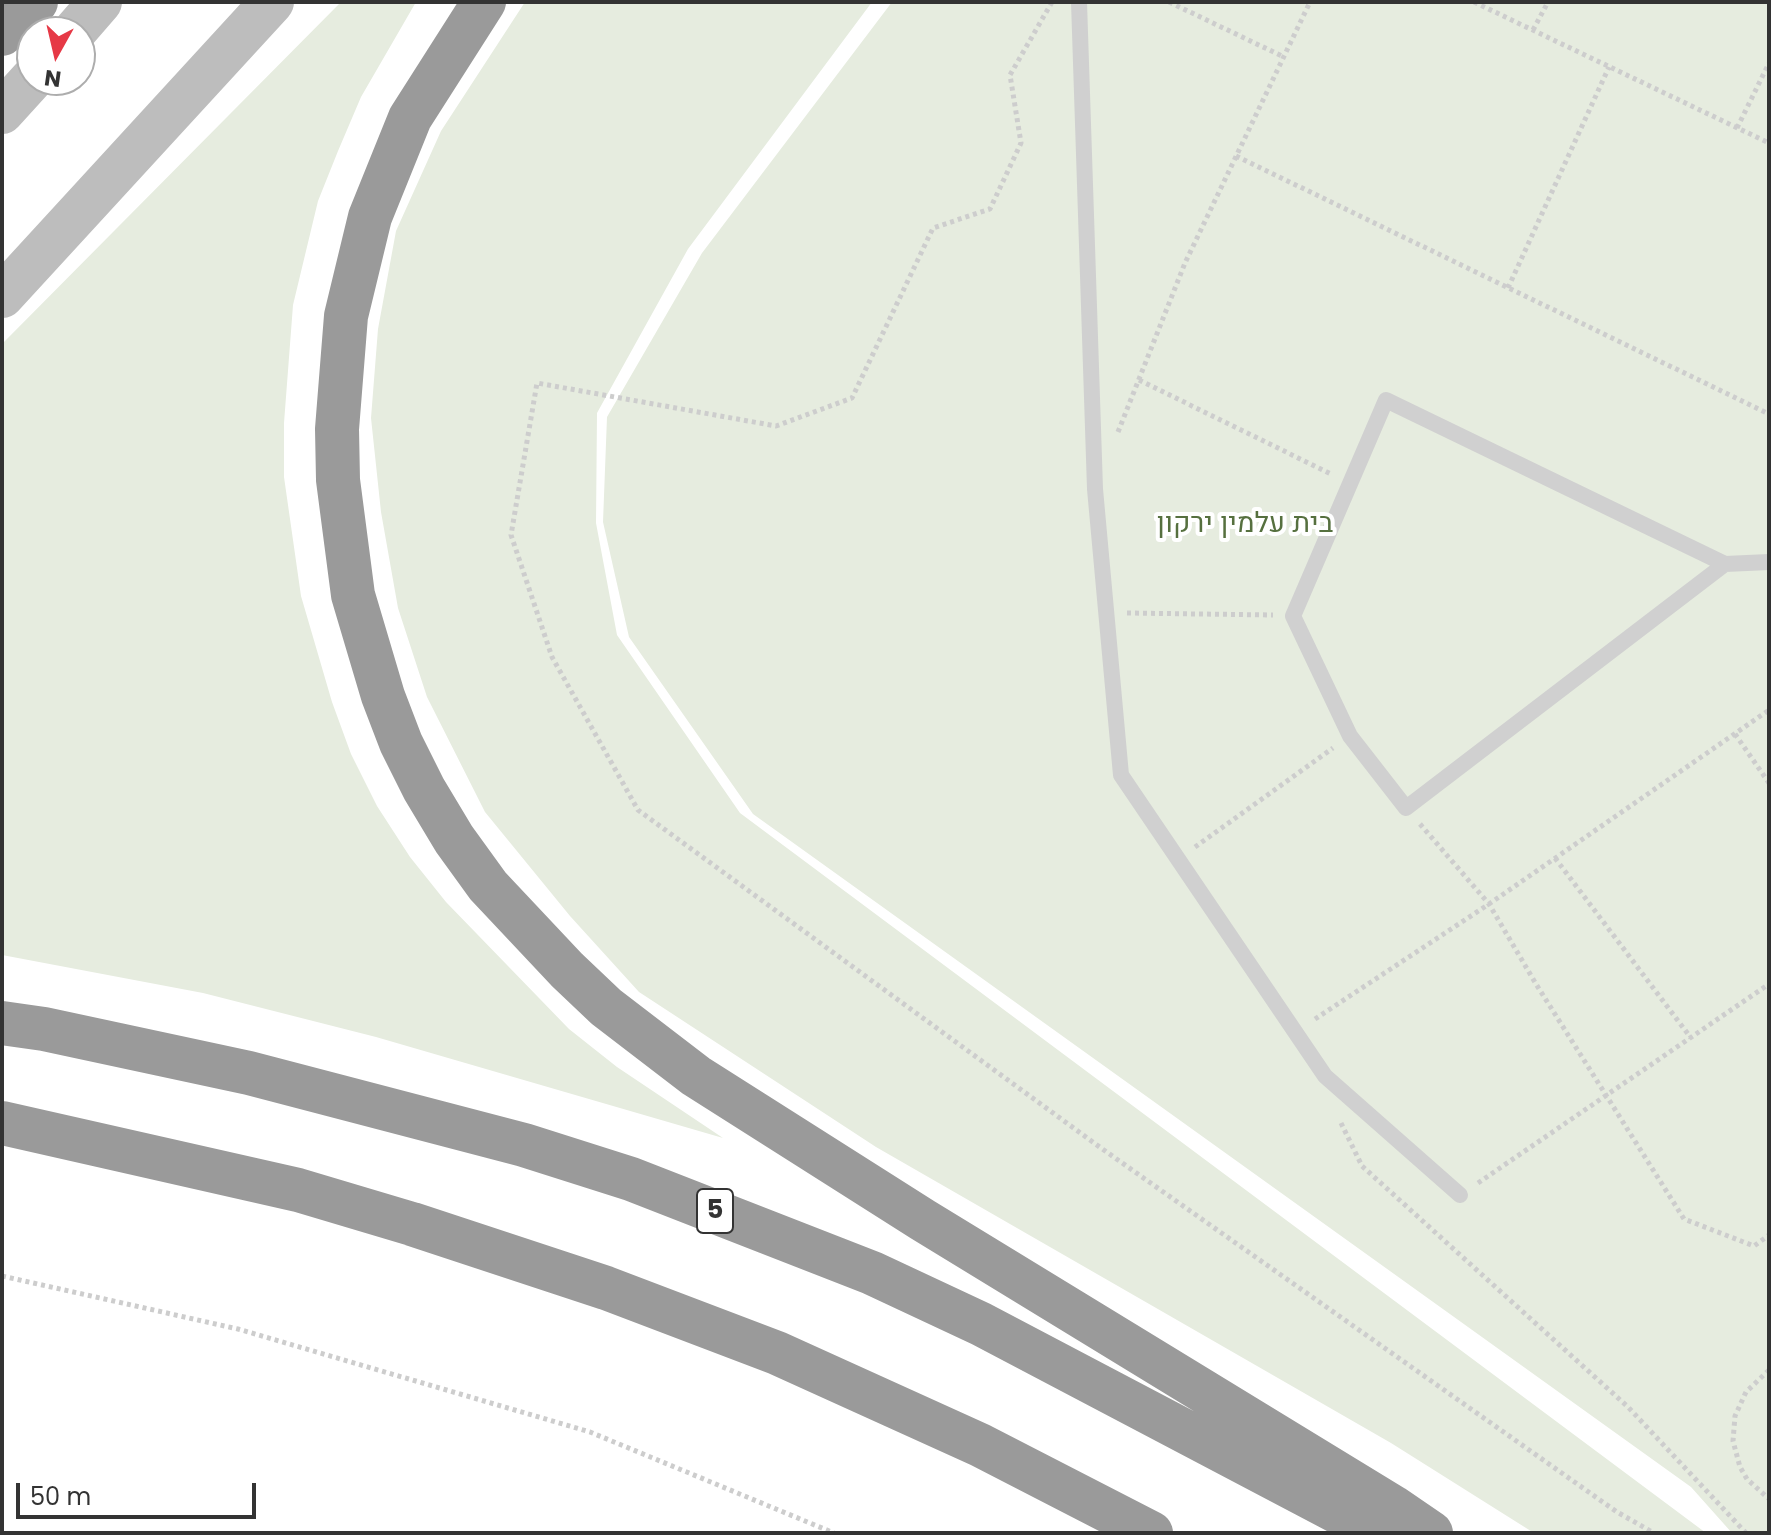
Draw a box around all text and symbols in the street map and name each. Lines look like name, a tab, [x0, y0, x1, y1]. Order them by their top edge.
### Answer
north arrow	[16, 16, 96, 96]
text: N	[43, 62, 63, 95]
park label: בית עלמין ירקון	[1157, 508, 1333, 542]
road number: 5	[697, 1189, 733, 1233]
scale bar	[20, 1467, 260, 1517]
text: 50 m	[30, 1480, 91, 1513]

